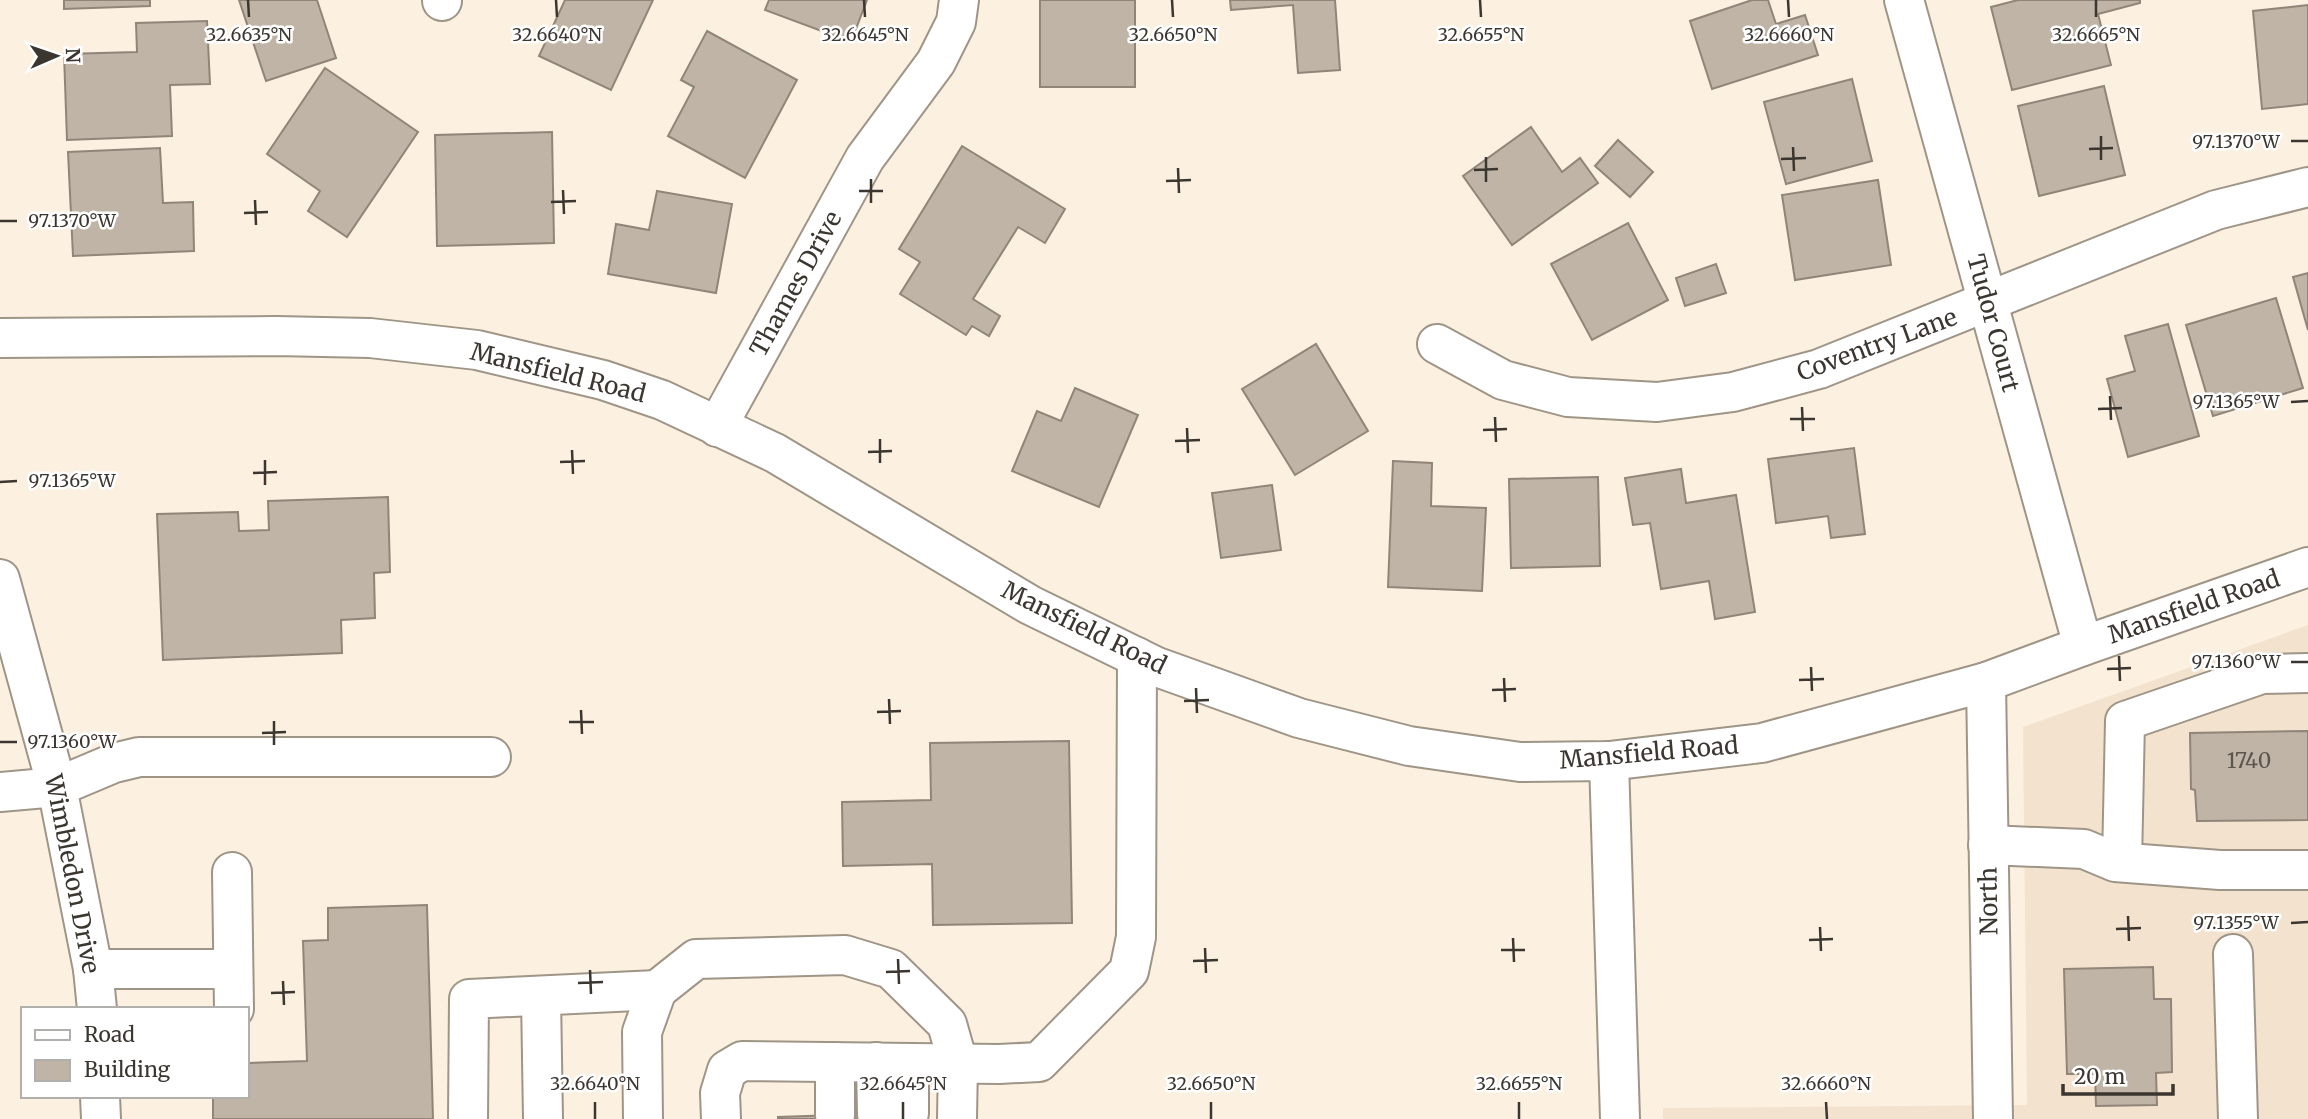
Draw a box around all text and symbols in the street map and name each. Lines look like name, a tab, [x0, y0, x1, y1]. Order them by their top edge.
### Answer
north arrow	[21, 21, 91, 91]
text: 32.6635°N	[206, 23, 292, 46]
text: 32.6640°N	[512, 23, 602, 46]
text: 32.6645°N	[821, 23, 909, 46]
text: 32.6650°N	[1129, 23, 1217, 46]
text: 32.6655°N	[1438, 23, 1524, 46]
text: 32.6660°N	[1744, 23, 1834, 46]
text: 32.6665°N	[2052, 23, 2140, 46]
text: N	[61, 47, 85, 63]
text: 97.1370°W	[2192, 130, 2281, 153]
street label: Thames Drive	[743, 206, 848, 362]
text: 97.1370°W	[28, 209, 117, 232]
street label: Tudor Court	[1960, 251, 2027, 396]
street label: Coventry Lane	[1793, 301, 1961, 388]
street label: Mansfield Road	[467, 336, 649, 409]
text: 97.1365°W	[2193, 390, 2280, 413]
text: 97.1365°W	[29, 469, 116, 492]
street label: Mansfield Road	[2104, 563, 2284, 650]
street label: Mansfield Road	[997, 574, 1172, 681]
text: 97.1360°W	[2192, 650, 2282, 673]
street label: Mansfield Road	[1558, 729, 1740, 776]
text: 97.1360°W	[28, 730, 118, 753]
house number: 1740	[2227, 747, 2271, 774]
street label: Wimbledon Drive	[38, 771, 107, 976]
street label: North	[1972, 867, 2005, 935]
text: 97.1355°W	[2193, 911, 2280, 934]
legend	[21, 1007, 248, 1098]
text: Road	[84, 1021, 135, 1048]
scale bar	[2063, 1052, 2173, 1096]
text: Building	[84, 1056, 171, 1083]
text: 20 m	[2074, 1063, 2126, 1090]
text: 32.6640°N	[550, 1072, 640, 1095]
text: 32.6645°N	[859, 1072, 947, 1095]
text: 32.6650°N	[1167, 1072, 1255, 1095]
text: 32.6655°N	[1476, 1072, 1562, 1095]
text: 32.6660°N	[1781, 1072, 1871, 1095]

